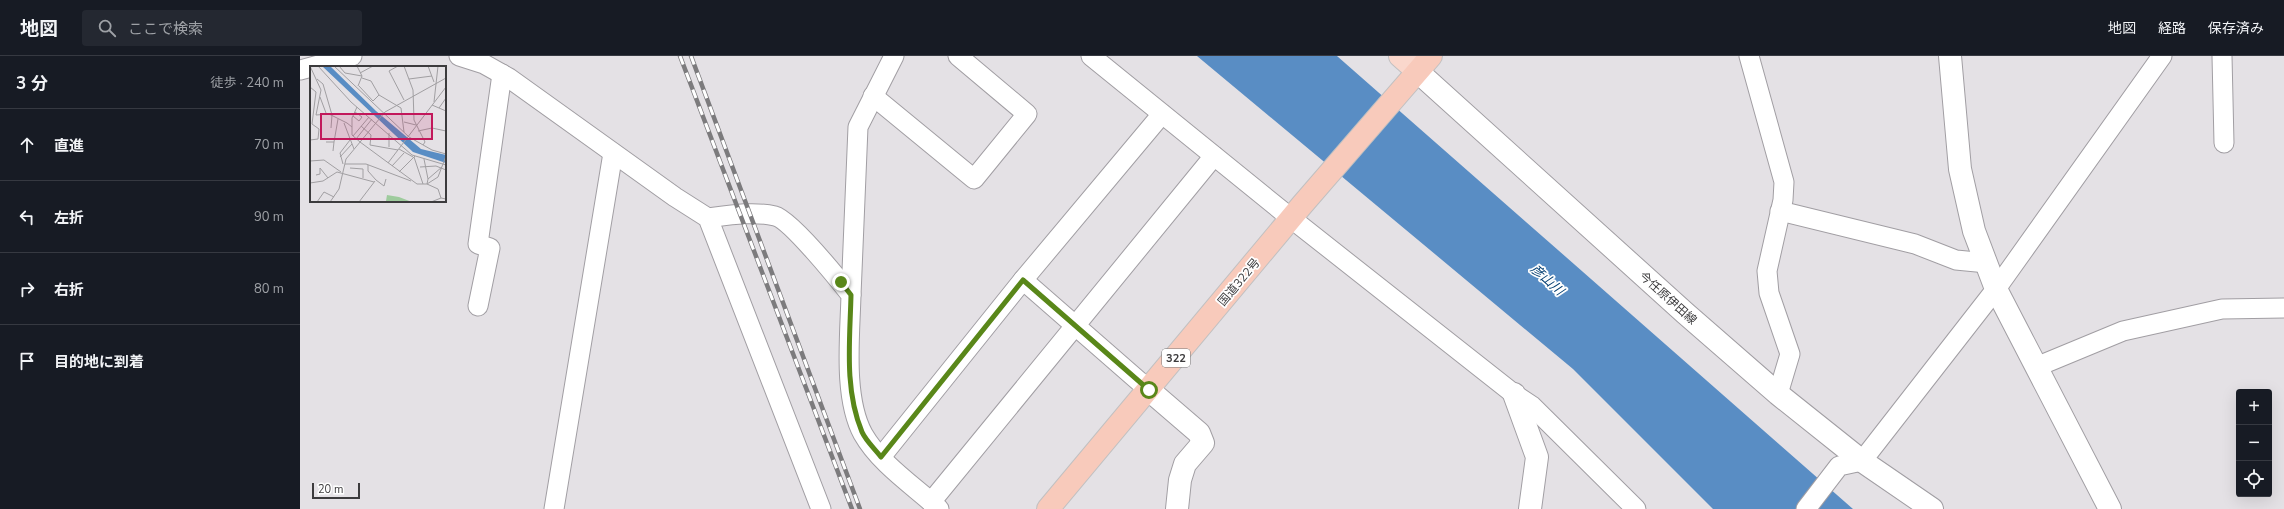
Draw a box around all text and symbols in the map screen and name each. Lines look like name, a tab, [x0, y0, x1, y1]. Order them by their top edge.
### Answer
search box	[82, 10, 362, 46]
text: 地図	[20, 16, 58, 42]
icon: search	[96, 17, 118, 39]
text: ここで検索	[128, 19, 203, 39]
text: 地図	[2108, 19, 2136, 38]
text: 経路	[2158, 19, 2186, 38]
text: 保存済み	[2208, 19, 2264, 38]
inset map	[310, 66, 446, 202]
text: 3 分	[16, 72, 48, 95]
text: 徒歩 · 240 m	[210, 74, 284, 92]
icon: ahead	[16, 134, 38, 156]
text: 直進	[54, 136, 84, 156]
text: 70 m	[254, 136, 284, 154]
icon: left	[16, 206, 38, 228]
text: 左折	[54, 208, 84, 228]
text: 90 m	[254, 208, 284, 226]
street label: 国道322号	[1214, 255, 1264, 309]
water label: 彦山川	[1526, 260, 1569, 301]
street label: 今任原伊田線	[1636, 268, 1700, 328]
route end	[832, 273, 850, 291]
icon: right	[16, 278, 38, 300]
text: 右折	[54, 280, 84, 300]
text: 80 m	[254, 280, 284, 298]
road number: 322	[1162, 349, 1190, 367]
icon: arrive	[16, 350, 38, 372]
text: 目的地に到着	[54, 352, 144, 372]
route start	[1140, 381, 1158, 399]
map controls	[2236, 389, 2272, 497]
button: +	[2236, 389, 2272, 425]
button: −	[2236, 425, 2272, 461]
button: locate	[2236, 461, 2272, 497]
scale bar	[312, 481, 360, 500]
text: 20 m	[318, 482, 343, 497]

